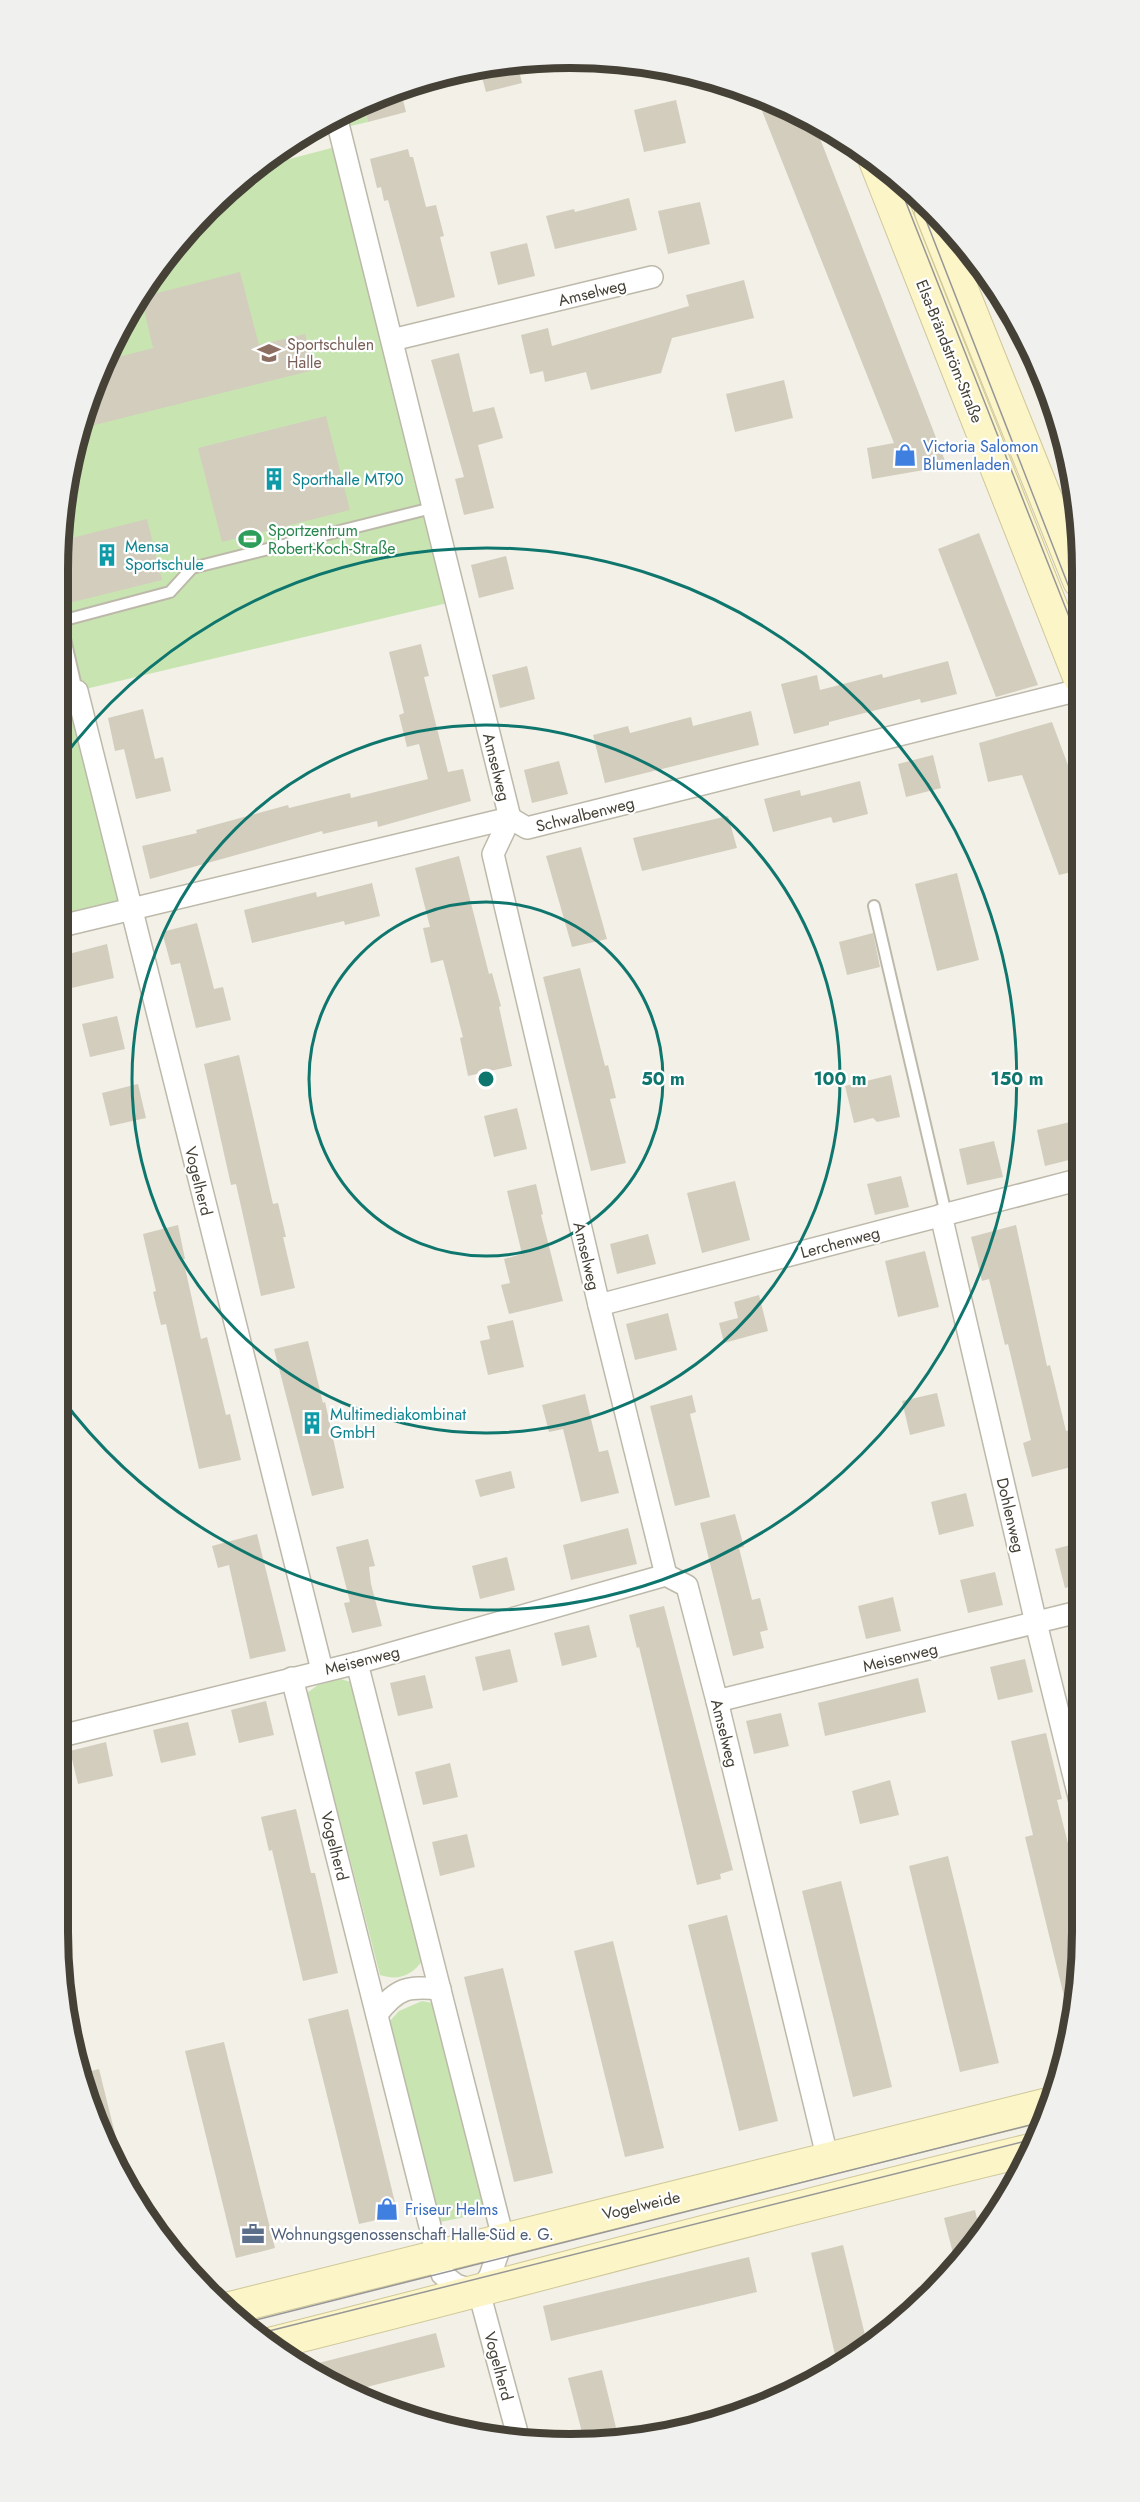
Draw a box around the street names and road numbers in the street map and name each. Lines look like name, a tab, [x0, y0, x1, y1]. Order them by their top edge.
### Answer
street label: Amselweg	[556, 273, 629, 312]
street label: Elsa-Brändström-Straße	[910, 276, 989, 426]
street label: Amselweg	[477, 731, 516, 804]
street label: Schwalbenweg	[533, 791, 637, 838]
street label: Vogelherd	[179, 1144, 218, 1218]
street label: Amselweg	[567, 1220, 606, 1293]
street label: Lerchenweg	[798, 1221, 882, 1264]
street label: Dohlenweg	[991, 1475, 1030, 1555]
street label: Meisenweg	[860, 1637, 940, 1678]
street label: Meisenweg	[322, 1640, 402, 1681]
street label: Amselweg	[705, 1697, 744, 1770]
street label: Vogelherd	[315, 1809, 354, 1883]
street label: Vogelweide	[600, 2185, 682, 2226]
street label: Vogelherd	[478, 2329, 519, 2403]

